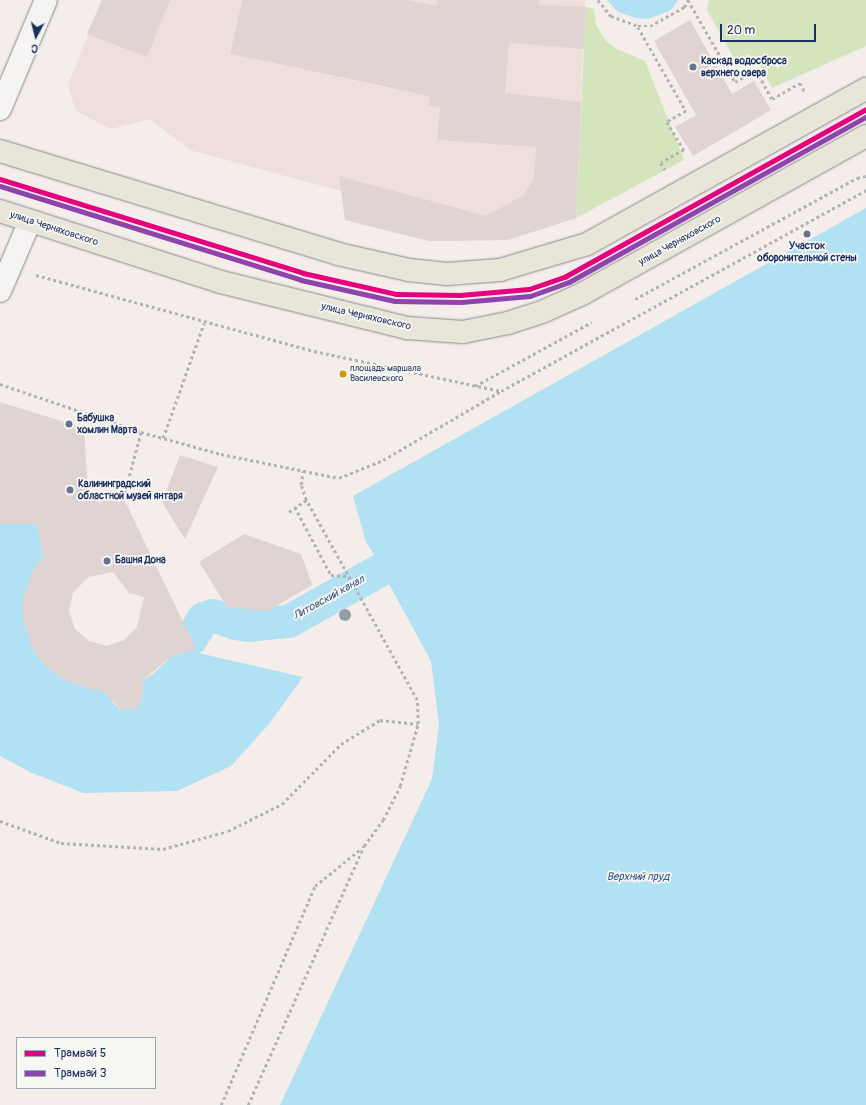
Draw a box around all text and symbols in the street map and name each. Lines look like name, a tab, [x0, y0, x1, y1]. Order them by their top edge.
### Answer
north arrow	[16, 16, 56, 56]
scale bar	[722, 16, 818, 42]
text: 20 m	[727, 23, 755, 38]
text: С	[30, 42, 39, 55]
place label: Каскад водосброса верхнего озера	[701, 55, 787, 78]
marker: Каскад водосброса верхнего озера	[688, 62, 698, 72]
street label: улица Черняховского	[8, 209, 100, 249]
street label: улица Черняховского	[637, 213, 723, 269]
marker: Участок оборонительной стены	[802, 229, 812, 239]
place label: Участок оборонительной стены	[757, 240, 857, 264]
street label: улица Черняховского	[320, 301, 412, 333]
place label: площадь маршала Василевского	[350, 364, 421, 385]
marker: площадь маршала Василевского	[338, 369, 348, 379]
place label: Бабушка хомлин Марта	[77, 412, 137, 436]
marker: Бабушка хомлин Марта	[64, 419, 74, 429]
place label: Калининградский областной музей янтаря	[78, 478, 183, 502]
marker: Калининградский областной музей янтаря	[65, 485, 75, 495]
place label: Башня Дона	[115, 555, 166, 567]
marker: Башня Дона	[102, 556, 112, 566]
water label: Литовский канал	[291, 573, 367, 623]
water label: Верхний пруд	[607, 870, 669, 884]
legend	[16, 1037, 156, 1089]
text: Трамвай 5	[54, 1046, 106, 1061]
text: Трамвай 3	[54, 1066, 106, 1081]

